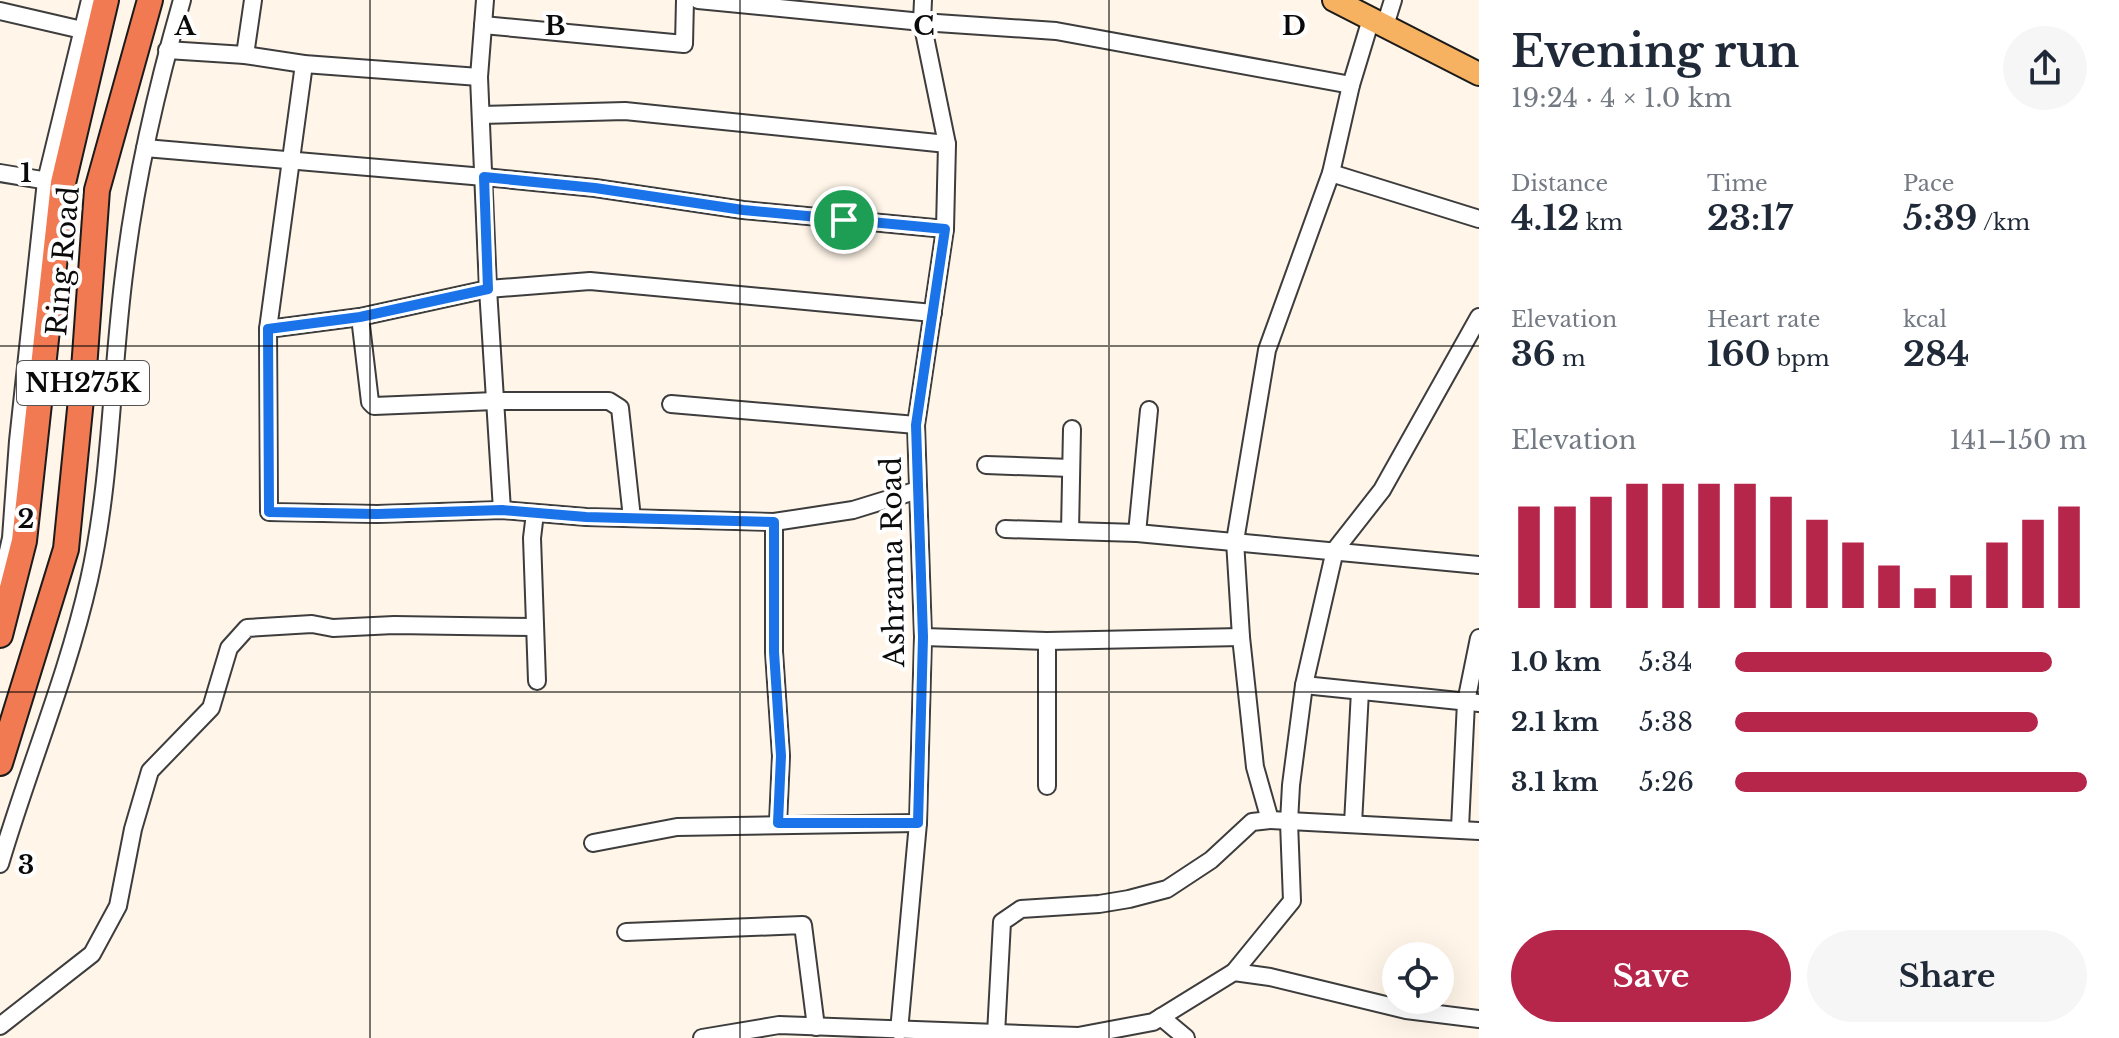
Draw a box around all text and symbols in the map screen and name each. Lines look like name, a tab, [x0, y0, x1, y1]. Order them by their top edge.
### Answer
text: A	[173, 10, 196, 42]
text: B	[545, 10, 565, 42]
text: C	[913, 10, 935, 42]
text: D	[1282, 10, 1306, 42]
text: Evening run	[1511, 24, 1799, 79]
button: share	[2003, 26, 2087, 110]
text: 19:24 · 4 × 1.0 km	[1511, 82, 1732, 114]
text: 1	[20, 157, 32, 189]
text: Distance	[1511, 170, 1608, 197]
text: Time	[1707, 170, 1768, 197]
text: Pace	[1903, 170, 1954, 197]
street label: Ring Road	[39, 185, 87, 337]
pin	[810, 186, 878, 254]
text: 4.12	[1511, 197, 1579, 239]
text: 23:17	[1707, 197, 1793, 239]
text: 5:39	[1903, 197, 1977, 239]
icon: arrive	[822, 198, 866, 242]
text: km	[1579, 209, 1623, 236]
text: /km	[1977, 209, 2030, 236]
text: Elevation	[1511, 306, 1617, 333]
text: Heart rate	[1707, 306, 1820, 333]
text: kcal	[1903, 306, 1947, 333]
text: 36	[1511, 333, 1556, 375]
text: 160	[1707, 333, 1770, 375]
text: 284	[1903, 333, 1969, 375]
text: m	[1556, 345, 1586, 372]
text: bpm	[1770, 345, 1830, 372]
road number: NH275K	[17, 361, 149, 405]
text: Elevation	[1511, 424, 1637, 456]
text: 141–150 m	[1949, 424, 2087, 456]
street label: Ashrama Road	[874, 456, 912, 668]
text: 2	[18, 503, 34, 535]
text: 1.0 km	[1511, 646, 1601, 678]
text: 5:34	[1639, 646, 1692, 678]
text: 2.1 km	[1511, 706, 1599, 738]
text: 5:38	[1639, 706, 1693, 738]
text: 3.1 km	[1511, 766, 1599, 798]
text: 5:26	[1639, 766, 1694, 798]
text: 3	[18, 849, 34, 881]
button: Save	[1511, 930, 1791, 1022]
button: Share	[1807, 930, 2087, 1022]
map controls	[1382, 942, 1454, 1014]
button: locate	[1382, 942, 1454, 1014]

